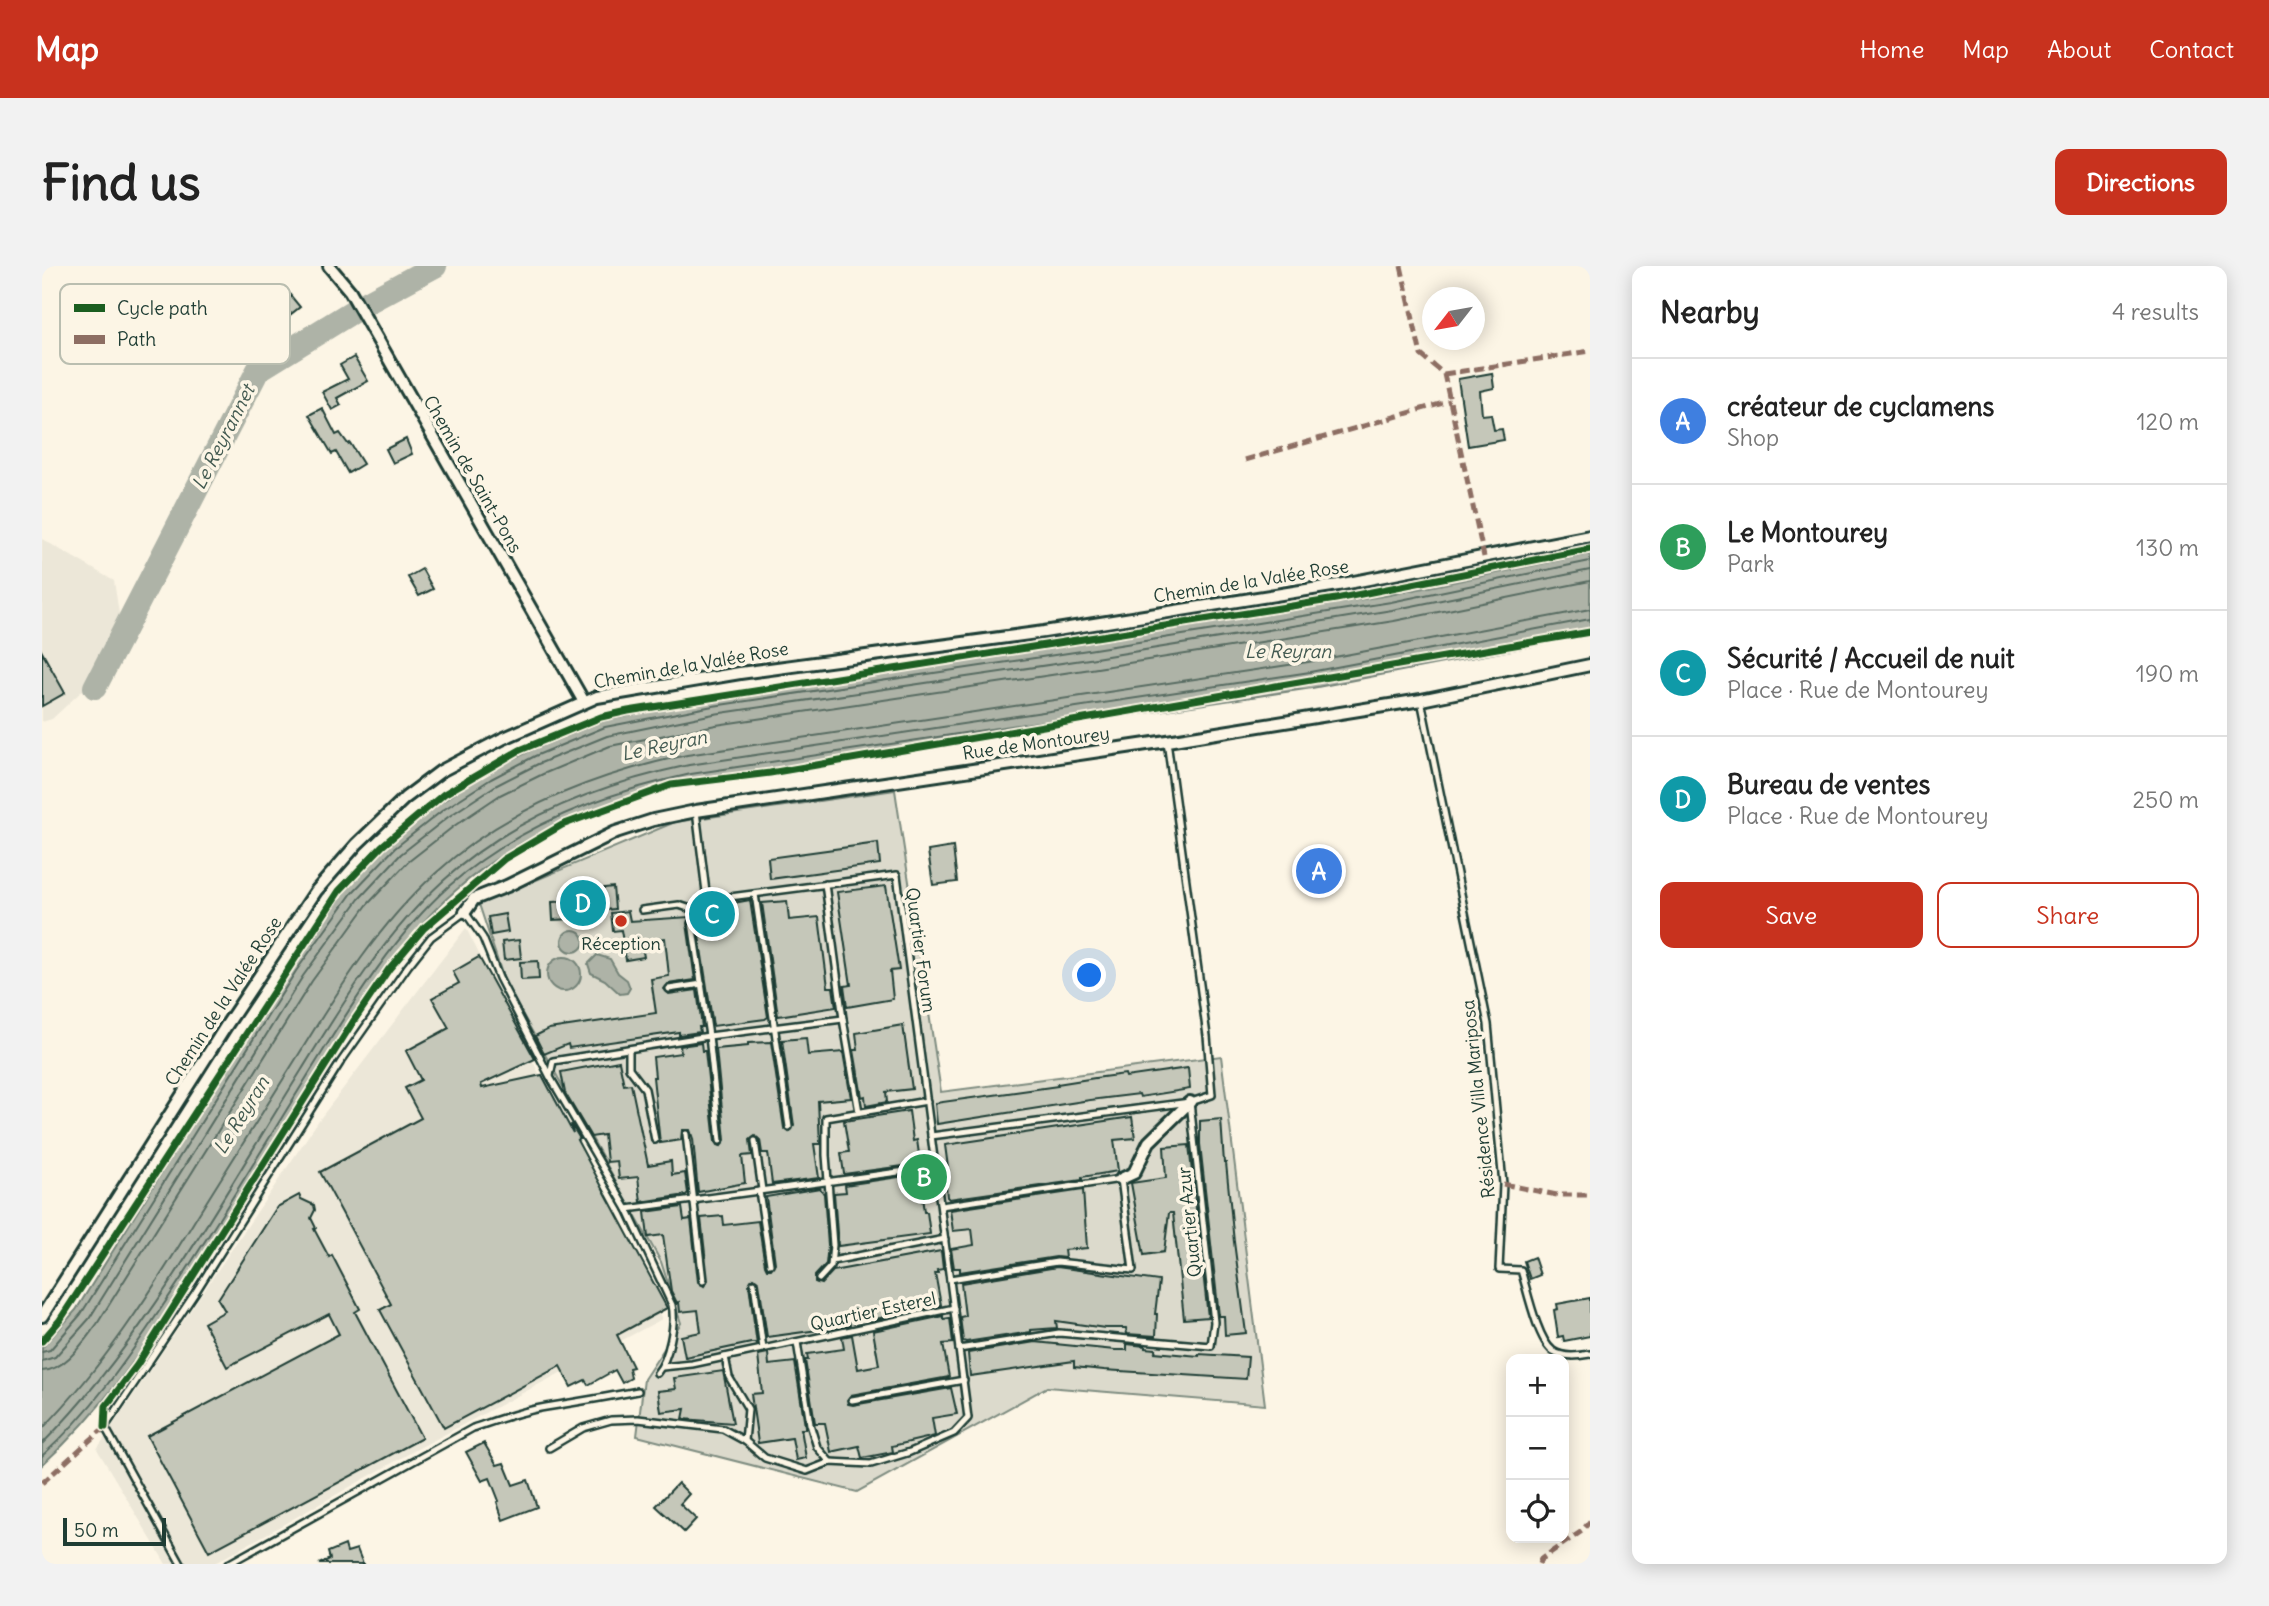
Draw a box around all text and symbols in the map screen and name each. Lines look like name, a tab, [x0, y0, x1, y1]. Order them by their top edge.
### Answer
text: Map	[35, 28, 99, 70]
text: Home	[1860, 34, 1924, 64]
text: Map	[1962, 34, 2009, 64]
text: About	[2047, 34, 2111, 64]
text: Contact	[2149, 34, 2234, 64]
button: Directions	[2055, 149, 2227, 215]
text: Find us	[42, 152, 200, 213]
legend	[60, 284, 290, 364]
north arrow	[1422, 287, 1485, 350]
text: Nearby	[1660, 293, 1760, 331]
text: Cycle path	[117, 296, 208, 320]
text: 4 results	[2112, 297, 2199, 326]
text: Path	[117, 327, 156, 351]
water label: Le Reyrannet	[186, 378, 261, 493]
text: créateur de cyclamens	[1727, 390, 1994, 423]
street label: Chemin de Saint-Pons	[419, 391, 527, 557]
text: A	[1676, 407, 1690, 436]
text: 120 m	[2136, 407, 2199, 436]
text: Shop	[1727, 423, 1779, 452]
text: Le Montourey	[1727, 516, 1888, 549]
text: B	[1675, 533, 1691, 562]
text: 130 m	[2136, 533, 2199, 562]
text: Park	[1727, 549, 1775, 578]
street label: Chemin de la Valée Rose	[1152, 554, 1350, 608]
street label: Chemin de la Valée Rose	[592, 637, 790, 693]
water label: Le Reyran	[1245, 639, 1332, 663]
text: Sécurité / Accueil de nuit	[1727, 642, 2015, 675]
text: C	[1675, 659, 1691, 688]
text: 190 m	[2136, 659, 2199, 688]
text: Place · Rue de Montourey	[1727, 675, 1988, 704]
street label: Rue de Montourey	[961, 721, 1111, 765]
water label: Le Reyran	[619, 724, 710, 766]
text: Bureau de ventes	[1727, 768, 1930, 801]
text: D	[1675, 785, 1691, 814]
text: 250 m	[2132, 785, 2199, 814]
text: Place · Rue de Montourey	[1727, 801, 1988, 830]
pin: A	[1296, 845, 1342, 897]
pin: D	[560, 877, 606, 929]
button: Save	[1660, 882, 1923, 948]
button: Share	[1937, 882, 2199, 948]
street label: Quartier Forum	[901, 886, 941, 1014]
pin: C	[689, 888, 735, 940]
street label: Chemin de la Valée Rose	[160, 912, 286, 1090]
marker: Réception	[613, 913, 629, 929]
place label: Réception	[581, 932, 661, 955]
your location	[1072, 958, 1106, 992]
street label: Résidence Villa Mariposa	[1456, 999, 1500, 1199]
water label: Le Reyran	[208, 1071, 275, 1158]
pin: B	[901, 1151, 947, 1203]
street label: Quartier Azur	[1172, 1165, 1206, 1278]
street label: Quartier Esterel	[808, 1286, 938, 1336]
map controls	[1506, 1354, 1569, 1543]
button: +	[1506, 1354, 1569, 1417]
button: −	[1506, 1417, 1569, 1480]
button: locate	[1506, 1480, 1569, 1543]
scale bar	[63, 1515, 166, 1547]
text: 50 m	[74, 1518, 119, 1542]

